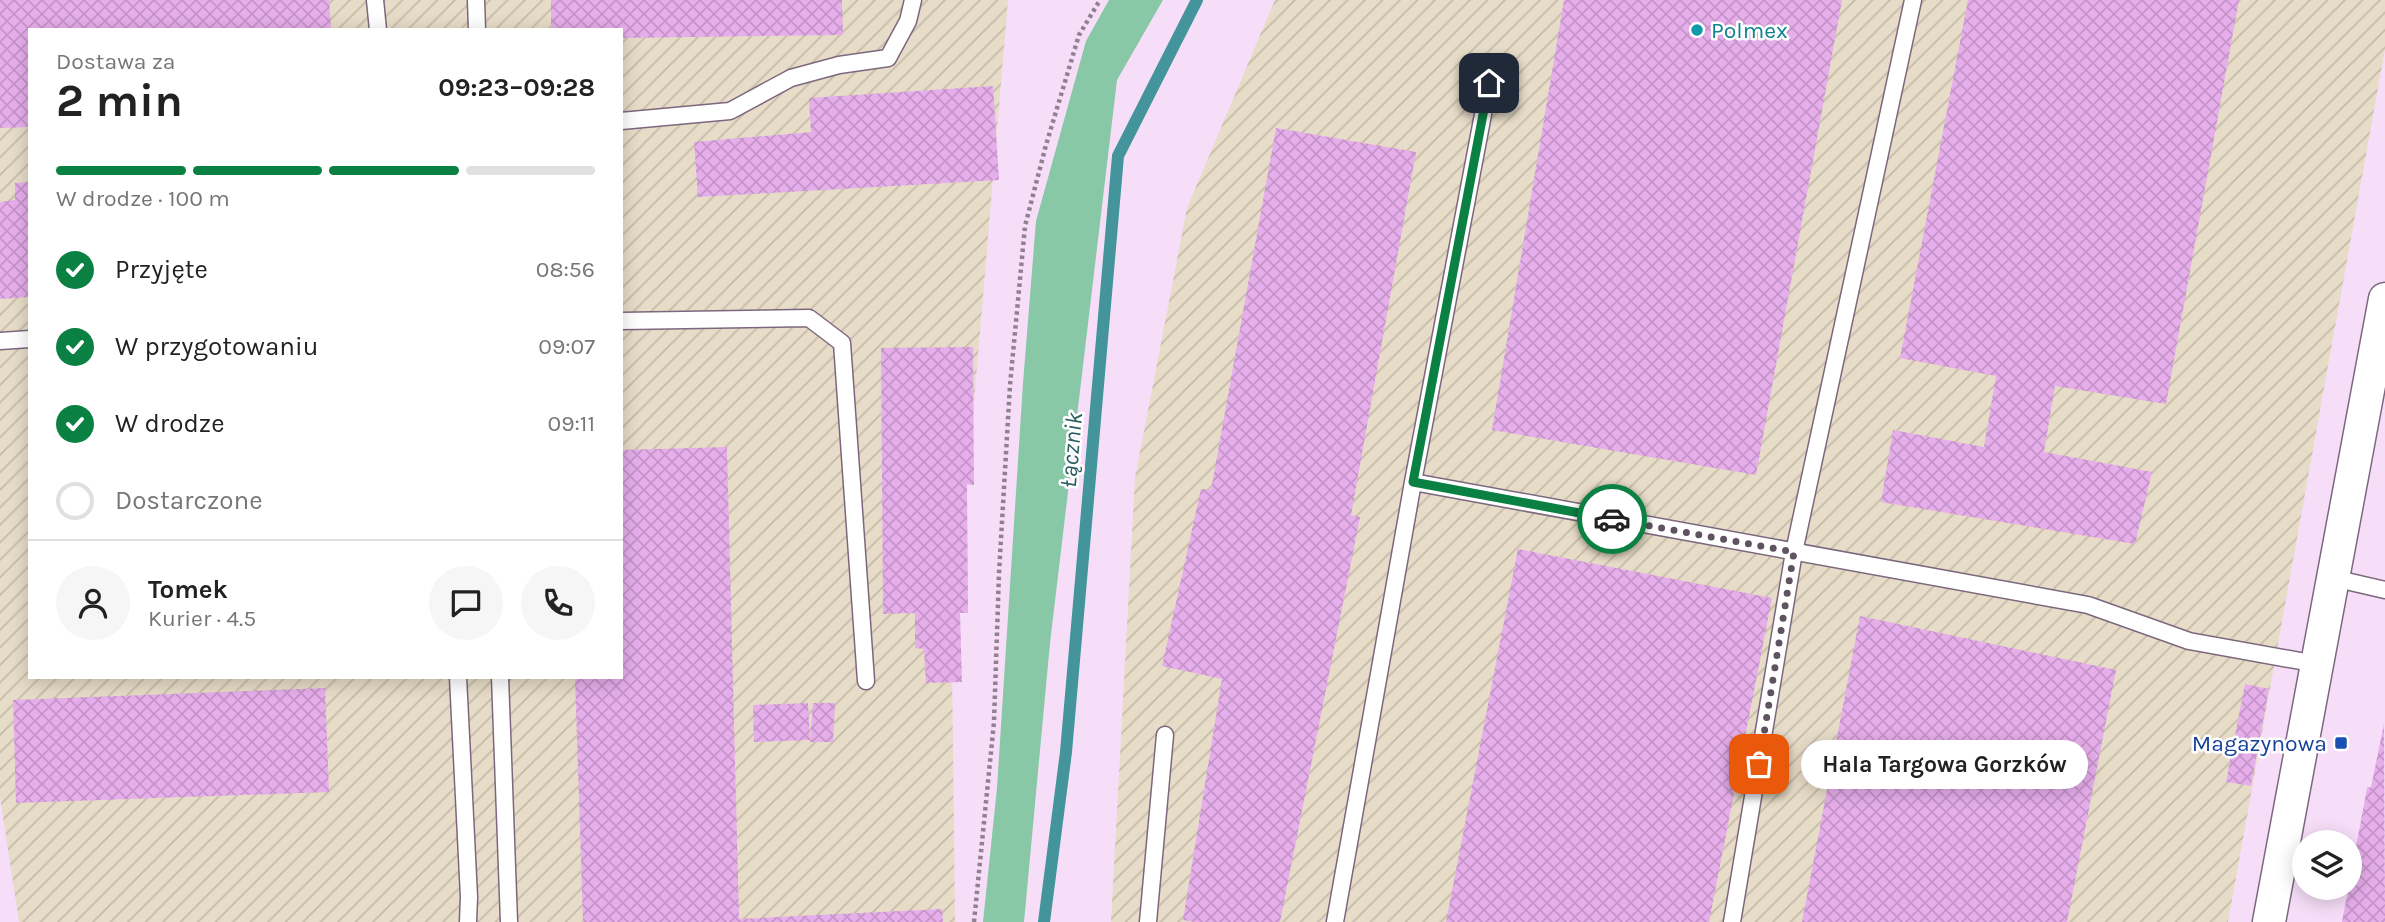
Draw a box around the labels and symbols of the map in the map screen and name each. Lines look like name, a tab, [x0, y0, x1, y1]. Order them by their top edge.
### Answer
place label: Polmex	[1711, 17, 1788, 44]
marker: Polmex	[1689, 22, 1705, 38]
pin	[1459, 53, 1519, 113]
water label: Łącznik	[1054, 411, 1088, 489]
courier	[1577, 484, 1647, 554]
place label: Magazynowa	[2192, 730, 2327, 757]
pin	[1729, 734, 1789, 794]
marker: Magazynowa	[2333, 735, 2349, 751]
callout: Hala Targowa Gorzków	[1801, 740, 2088, 788]

